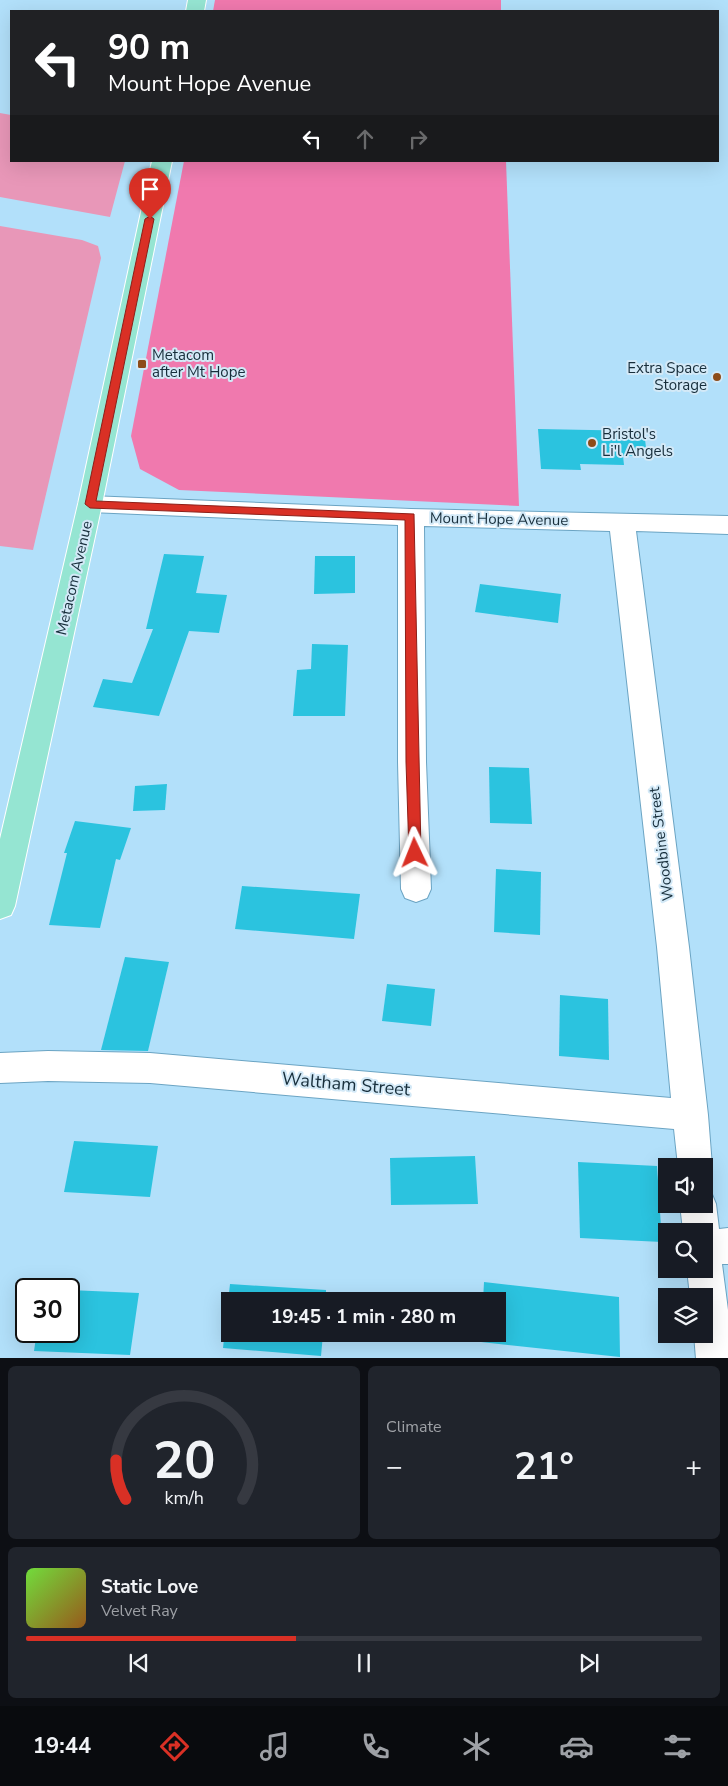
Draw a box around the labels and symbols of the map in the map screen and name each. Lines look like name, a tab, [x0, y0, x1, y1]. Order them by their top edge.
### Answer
pin	[129, 168, 171, 219]
place label: Metacom after Mt Hope	[152, 345, 245, 382]
marker: Metacom after Mt Hope	[136, 358, 148, 370]
place label: Extra Space Storage	[627, 358, 707, 395]
marker: Extra Space Storage	[711, 371, 723, 383]
place label: Bristol's Li'l Angels	[602, 424, 673, 461]
marker: Bristol's Li'l Angels	[586, 437, 598, 449]
street label: Mount Hope Avenue	[430, 508, 568, 530]
street label: Metacom Avenue	[51, 519, 97, 637]
street label: Woodbine Street	[644, 785, 678, 902]
position arrow	[388, 826, 440, 878]
street label: Waltham Street	[281, 1066, 412, 1102]
speed limit sign: 30	[15, 1278, 80, 1343]

